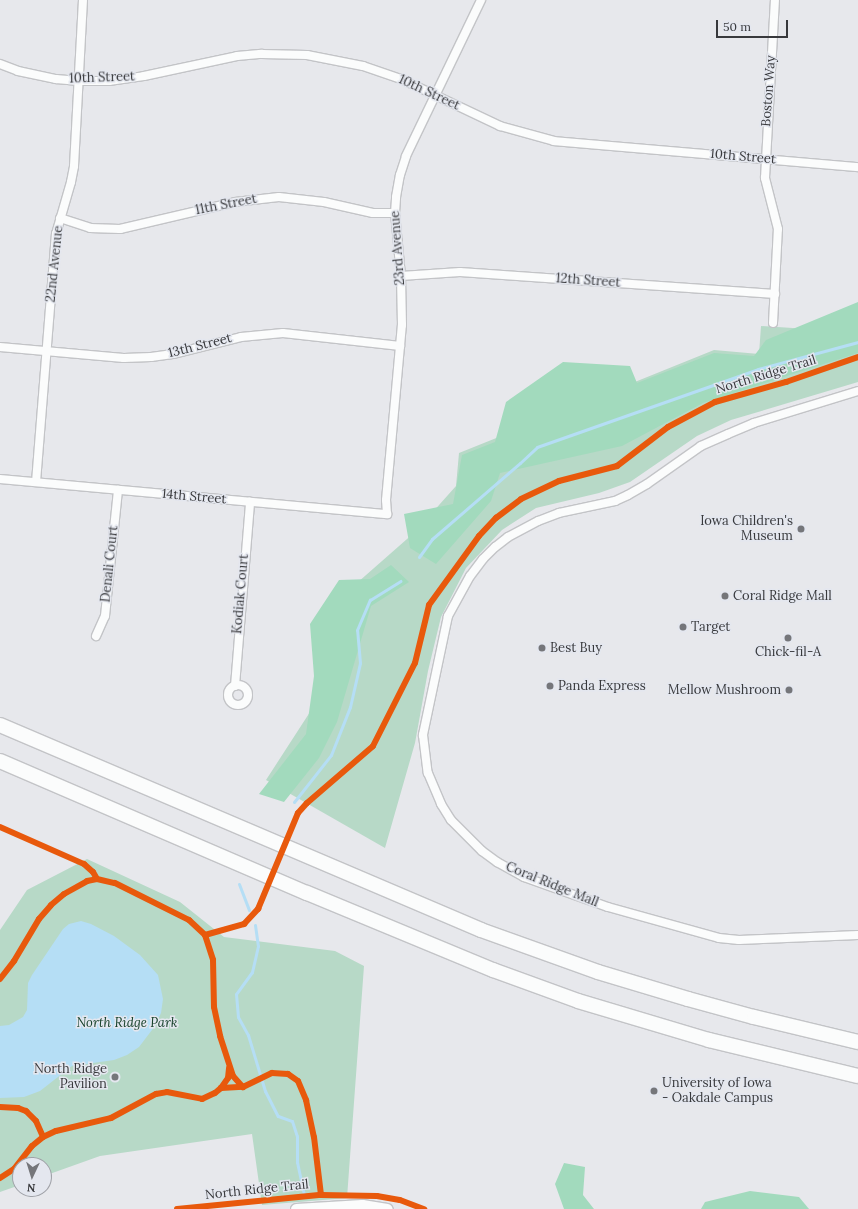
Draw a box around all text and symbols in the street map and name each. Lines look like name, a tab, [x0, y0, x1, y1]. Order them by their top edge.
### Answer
scale bar	[718, 12, 790, 38]
text: 50 m	[723, 19, 751, 34]
street label: Boston Way	[759, 55, 779, 127]
street label: 10th Street	[69, 69, 135, 87]
street label: 10th Street	[396, 72, 462, 114]
street label: 10th Street	[709, 146, 777, 168]
street label: 11th Street	[194, 191, 258, 219]
street label: 23rd Avenue	[388, 210, 408, 286]
street label: 22nd Avenue	[43, 225, 67, 303]
street label: 12th Street	[555, 271, 621, 291]
street label: 13th Street	[167, 331, 233, 361]
street label: North Ridge Trail	[714, 352, 818, 398]
street label: 14th Street	[161, 486, 227, 508]
place label: Iowa Children's Museum	[700, 514, 793, 545]
marker: Iowa Children's Museum	[796, 524, 806, 534]
street label: Denali Court	[98, 525, 122, 603]
street label: Kodiak Court	[230, 553, 252, 635]
place label: Coral Ridge Mall	[733, 588, 832, 604]
marker: Coral Ridge Mall	[720, 591, 730, 601]
place label: Target	[691, 619, 730, 635]
marker: Target	[678, 622, 688, 632]
marker: Chick-fil-A	[783, 633, 793, 643]
place label: Best Buy	[550, 640, 602, 656]
marker: Best Buy	[537, 643, 547, 653]
place label: Chick-fil-A	[755, 644, 821, 660]
place label: Panda Express	[558, 678, 646, 694]
marker: Panda Express	[545, 681, 555, 691]
place label: Mellow Mushroom	[668, 682, 781, 698]
marker: Mellow Mushroom	[784, 685, 794, 695]
street label: Coral Ridge Mall	[503, 859, 601, 911]
park label: North Ridge Park	[76, 1015, 178, 1031]
place label: North Ridge Pavilion	[34, 1062, 107, 1093]
marker: North Ridge Pavilion	[110, 1072, 120, 1082]
place label: University of Iowa - Oakdale Campus	[662, 1076, 773, 1107]
marker: University of Iowa - Oakdale Campus	[649, 1086, 659, 1096]
north arrow	[12, 1157, 52, 1197]
street label: North Ridge Trail	[204, 1177, 310, 1203]
text: N	[27, 1181, 36, 1195]

